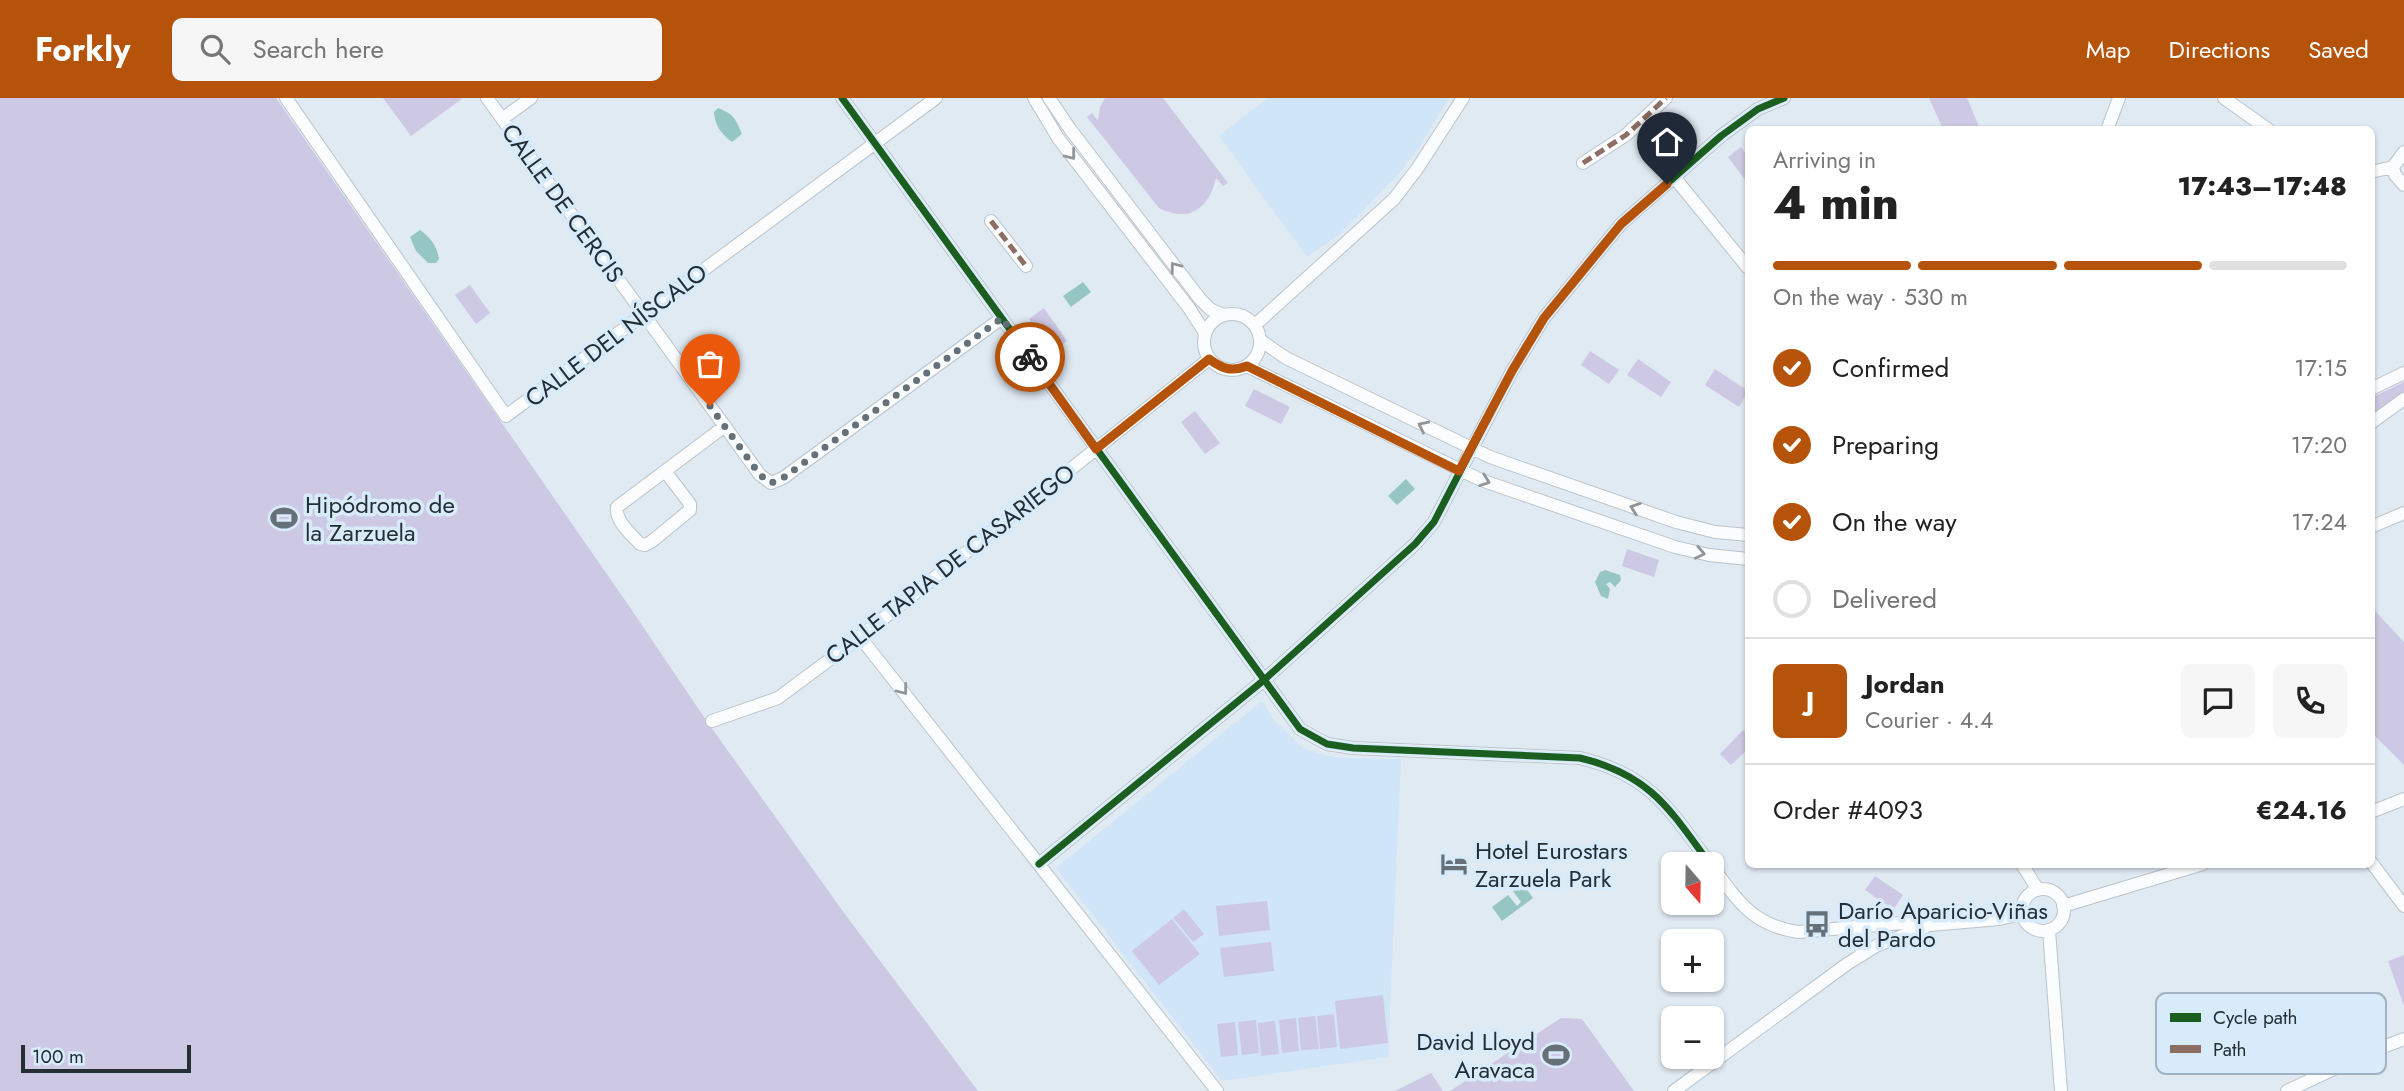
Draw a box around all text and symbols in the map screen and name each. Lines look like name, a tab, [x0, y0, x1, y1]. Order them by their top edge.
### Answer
search box	[172, 18, 662, 81]
text: Forkly	[35, 26, 130, 73]
icon: search	[196, 30, 234, 68]
text: Search here	[252, 30, 384, 68]
text: Map	[2086, 32, 2131, 67]
text: Directions	[2169, 32, 2270, 67]
text: Saved	[2308, 32, 2369, 67]
pin	[1637, 112, 1697, 184]
street label: CALLE DE CERCIS	[493, 116, 633, 290]
icon: home	[1648, 123, 1686, 161]
text: Arriving in	[1773, 143, 1876, 177]
one-way arrow	[1063, 148, 1076, 160]
text: 17:43–17:48	[2178, 167, 2347, 205]
text: 4 min	[1773, 170, 1899, 236]
street label: CALLE DEL NÍSCALO	[518, 255, 714, 415]
one-way arrow	[1171, 263, 1184, 275]
text: On the way · 530 m	[1773, 280, 1968, 314]
courier	[995, 322, 1065, 392]
pin	[680, 334, 740, 406]
icon: bike	[1011, 338, 1049, 376]
icon: bag	[691, 345, 729, 383]
icon: check	[1773, 349, 1811, 387]
text: Confirmed	[1832, 349, 1949, 387]
text: 17:15	[2294, 351, 2347, 385]
one-way arrow	[1418, 420, 1430, 434]
icon: check	[1773, 426, 1811, 464]
text: Preparing	[1832, 426, 1939, 464]
text: 17:20	[2291, 428, 2347, 462]
street label: CALLE TAPIA DE CASARIEGO	[818, 455, 1082, 673]
one-way arrow	[1478, 473, 1490, 487]
place label: Hipódromo de la Zarzuela	[305, 487, 455, 550]
one-way arrow	[1629, 502, 1641, 516]
sports icon: Hipódromo de la Zarzuela	[269, 503, 299, 533]
icon: check	[1773, 503, 1811, 541]
text: On the way	[1832, 503, 1957, 541]
text: 17:24	[2291, 505, 2347, 539]
one-way arrow	[1694, 545, 1706, 559]
text: Delivered	[1832, 580, 1937, 618]
button: chat	[2181, 664, 2255, 738]
button: phone	[2273, 664, 2347, 738]
text: Jordan	[1865, 665, 1945, 703]
text: J	[1806, 682, 1814, 720]
one-way arrow	[894, 683, 907, 695]
text: Courier · 4.4	[1865, 703, 1993, 737]
text: Order #4093	[1773, 791, 1923, 829]
text: €24.16	[2256, 791, 2347, 829]
place label: Hotel Eurostars Zarzuela Park	[1475, 833, 1628, 896]
hotel icon: Hotel Eurostars Zarzuela Park	[1439, 849, 1469, 879]
north arrow	[1661, 852, 1724, 915]
map controls	[1661, 852, 1724, 1069]
place label: Darío Aparicio-Viñas del Pardo	[1838, 893, 2048, 956]
bus stop icon: Darío Aparicio-Viñas del Pardo	[1802, 909, 1832, 939]
button: +	[1661, 929, 1724, 992]
legend	[2156, 993, 2386, 1074]
text: Cycle path	[2213, 1004, 2298, 1031]
button: −	[1661, 1006, 1724, 1069]
place label: David Lloyd Aravaca	[1416, 1024, 1535, 1087]
text: Path	[2213, 1036, 2247, 1063]
sports icon: David Lloyd Aravaca	[1541, 1040, 1571, 1070]
scale bar	[21, 1042, 191, 1074]
text: 100 m	[32, 1043, 84, 1070]

